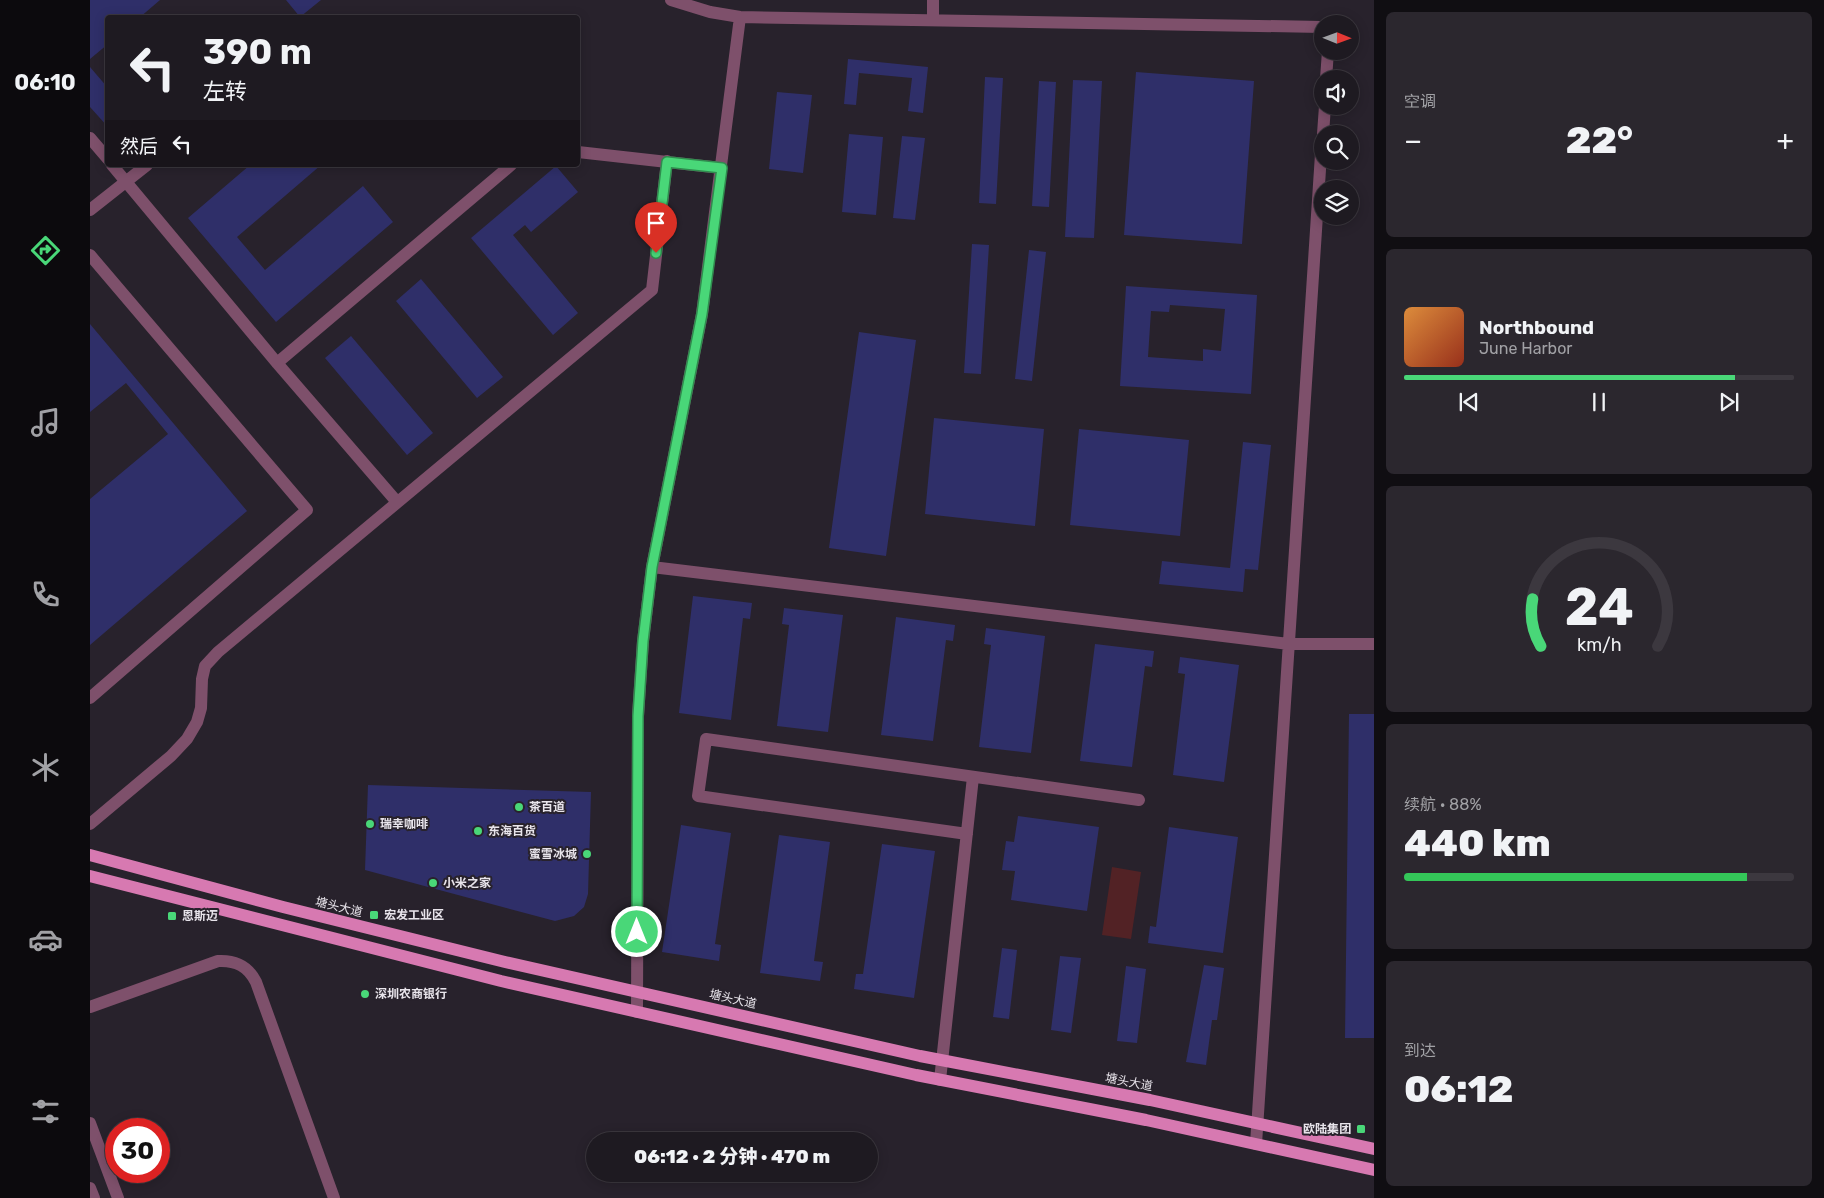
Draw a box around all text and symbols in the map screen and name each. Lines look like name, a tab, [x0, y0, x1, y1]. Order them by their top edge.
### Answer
north arrow	[1314, 15, 1359, 60]
map controls	[1314, 15, 1359, 225]
text: 390 m	[203, 31, 312, 73]
icon: left	[120, 35, 185, 100]
text: 06:10	[14, 69, 76, 96]
button: sound	[1314, 70, 1359, 115]
text: 左转	[203, 78, 247, 105]
text: 空调	[1404, 92, 1436, 111]
text: 22°	[1566, 117, 1633, 163]
text: −	[1404, 124, 1422, 157]
text: +	[1777, 124, 1794, 157]
button: search	[1314, 125, 1359, 170]
icon: left	[168, 130, 196, 158]
text: 然后	[120, 135, 158, 158]
button: layers	[1314, 180, 1359, 225]
pin	[635, 202, 677, 253]
icon: arrive	[642, 209, 670, 237]
icon: directions	[28, 233, 63, 268]
text: Northbound	[1479, 316, 1594, 339]
text: June Harbor	[1479, 339, 1572, 358]
icon: previous	[1455, 388, 1483, 416]
icon: pause	[1585, 388, 1613, 416]
icon: next	[1715, 388, 1743, 416]
icon: music	[28, 405, 63, 440]
text: 24	[1564, 576, 1634, 638]
icon: phone	[28, 577, 63, 612]
text: km/h	[1577, 634, 1621, 655]
icon: climate	[28, 750, 63, 785]
text: 续航 · 88%	[1404, 795, 1482, 814]
place label: 茶百道	[529, 800, 565, 814]
marker: 茶百道	[513, 801, 525, 813]
place label: 瑞幸咖啡	[380, 817, 428, 831]
marker: 瑞幸咖啡	[364, 818, 376, 830]
text: 440 km	[1404, 820, 1551, 866]
place label: 东海百货	[488, 824, 536, 838]
marker: 东海百货	[472, 825, 484, 837]
place label: 蜜雪冰城	[529, 847, 577, 861]
marker: 蜜雪冰城	[581, 848, 593, 860]
place label: 小米之家	[443, 876, 491, 890]
marker: 小米之家	[427, 877, 439, 889]
street label: 塘头大道	[314, 894, 364, 920]
position arrow	[610, 905, 662, 957]
place label: 宏发工业区	[384, 908, 444, 922]
place label: 恩斯迈	[182, 909, 218, 923]
marker: 宏发工业区	[368, 909, 380, 921]
marker: 恩斯迈	[166, 910, 178, 922]
icon: car	[28, 922, 63, 957]
place label: 深圳农商银行	[375, 987, 447, 1001]
street label: 塘头大道	[708, 987, 758, 1011]
marker: 深圳农商银行	[359, 988, 371, 1000]
text: 到达	[1404, 1041, 1436, 1060]
text: 06:12	[1404, 1066, 1513, 1112]
street label: 塘头大道	[1104, 1071, 1154, 1093]
icon: filters	[28, 1094, 63, 1129]
speed limit sign: 30	[105, 1118, 170, 1183]
place label: 欧陆集团	[1303, 1122, 1351, 1136]
marker: 欧陆集团	[1355, 1123, 1367, 1135]
text: 06:12 · 2 分钟 · 470 m	[634, 1145, 830, 1168]

